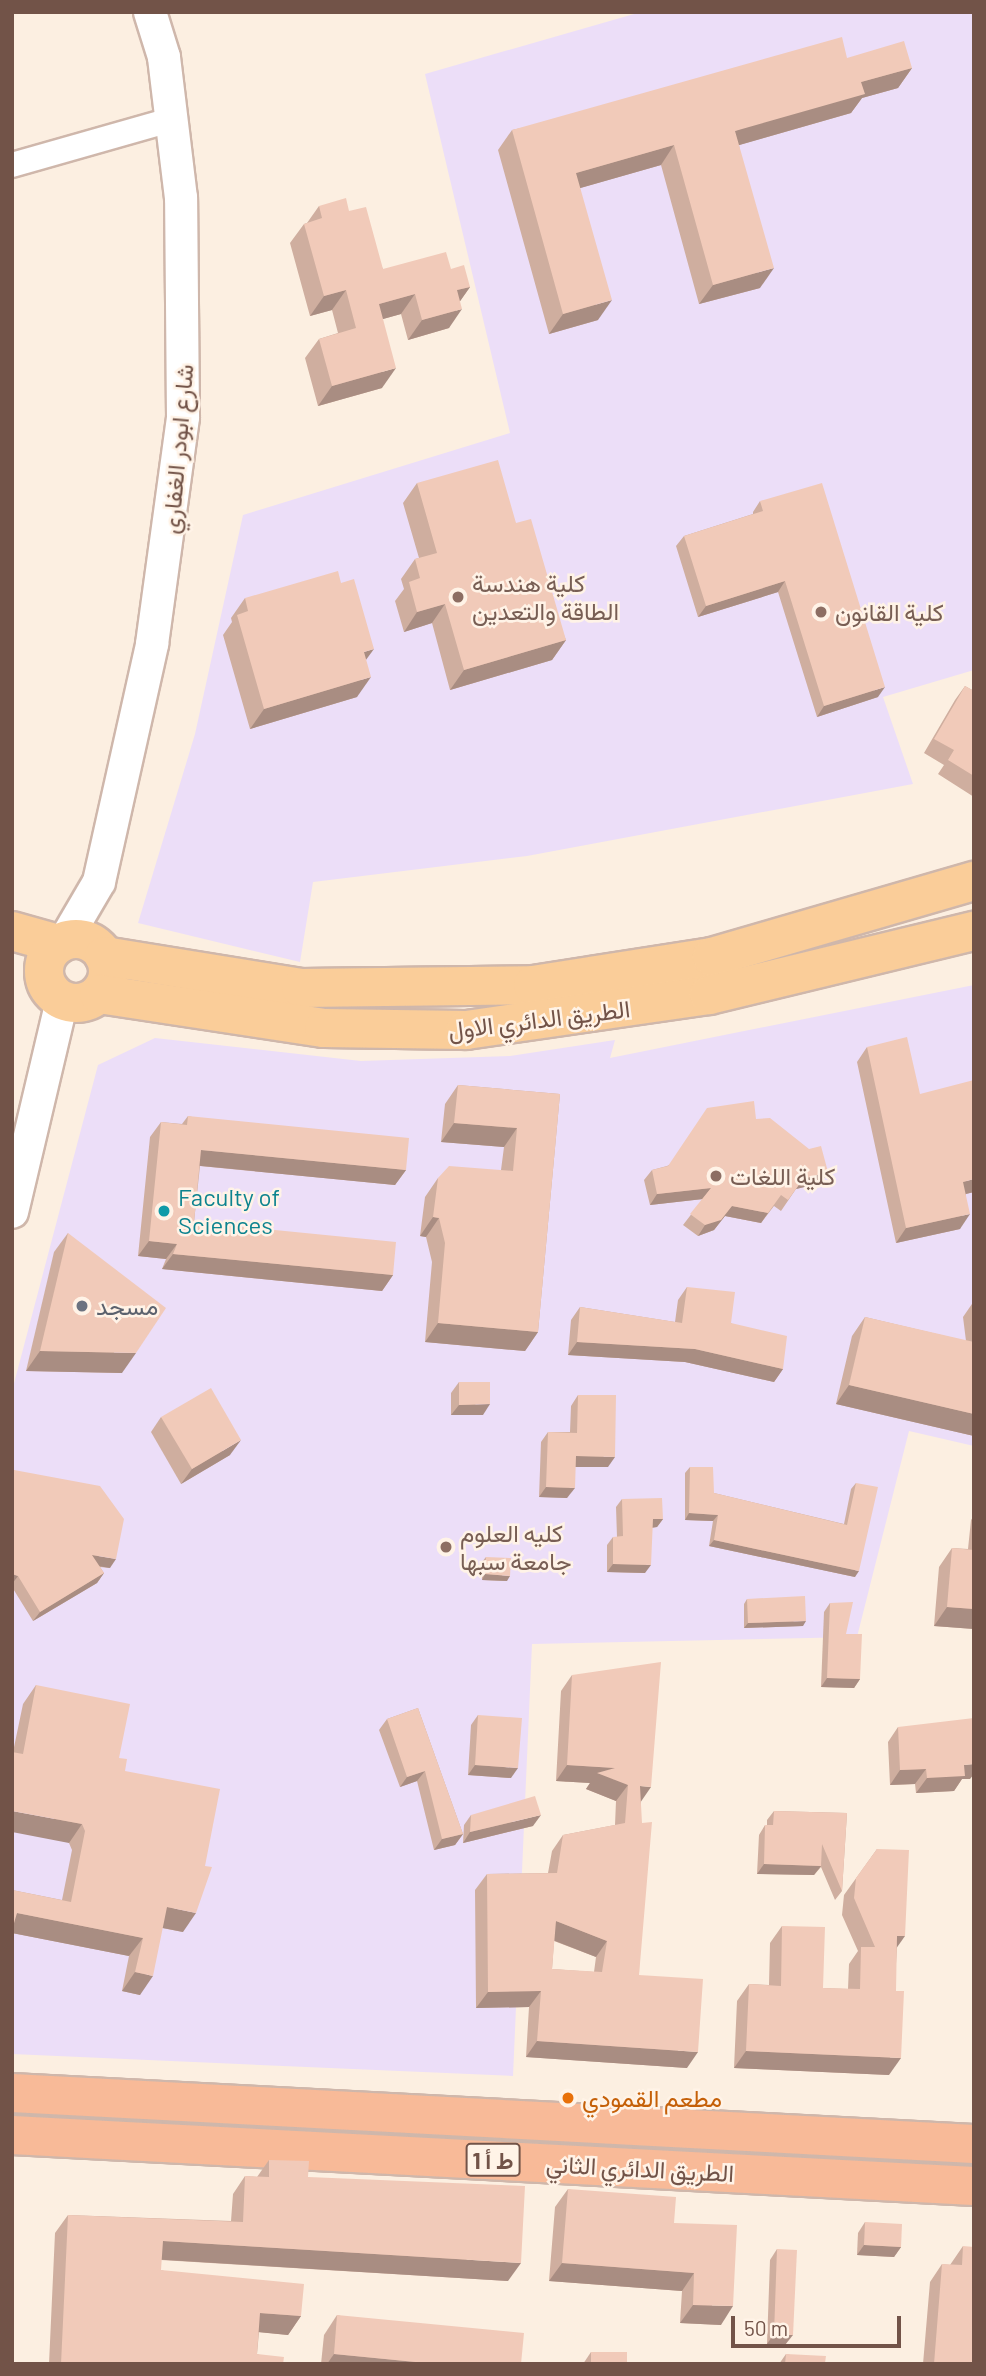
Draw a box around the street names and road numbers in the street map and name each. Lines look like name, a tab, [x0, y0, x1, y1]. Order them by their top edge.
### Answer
street label: شارع ابودر الغفاري	[155, 363, 199, 535]
street label: الطريق الدائري الاول	[446, 994, 632, 1044]
road number: ط أ 1	[465, 2140, 521, 2180]
street label: الطريق الدائري الثاني	[545, 2149, 735, 2187]

